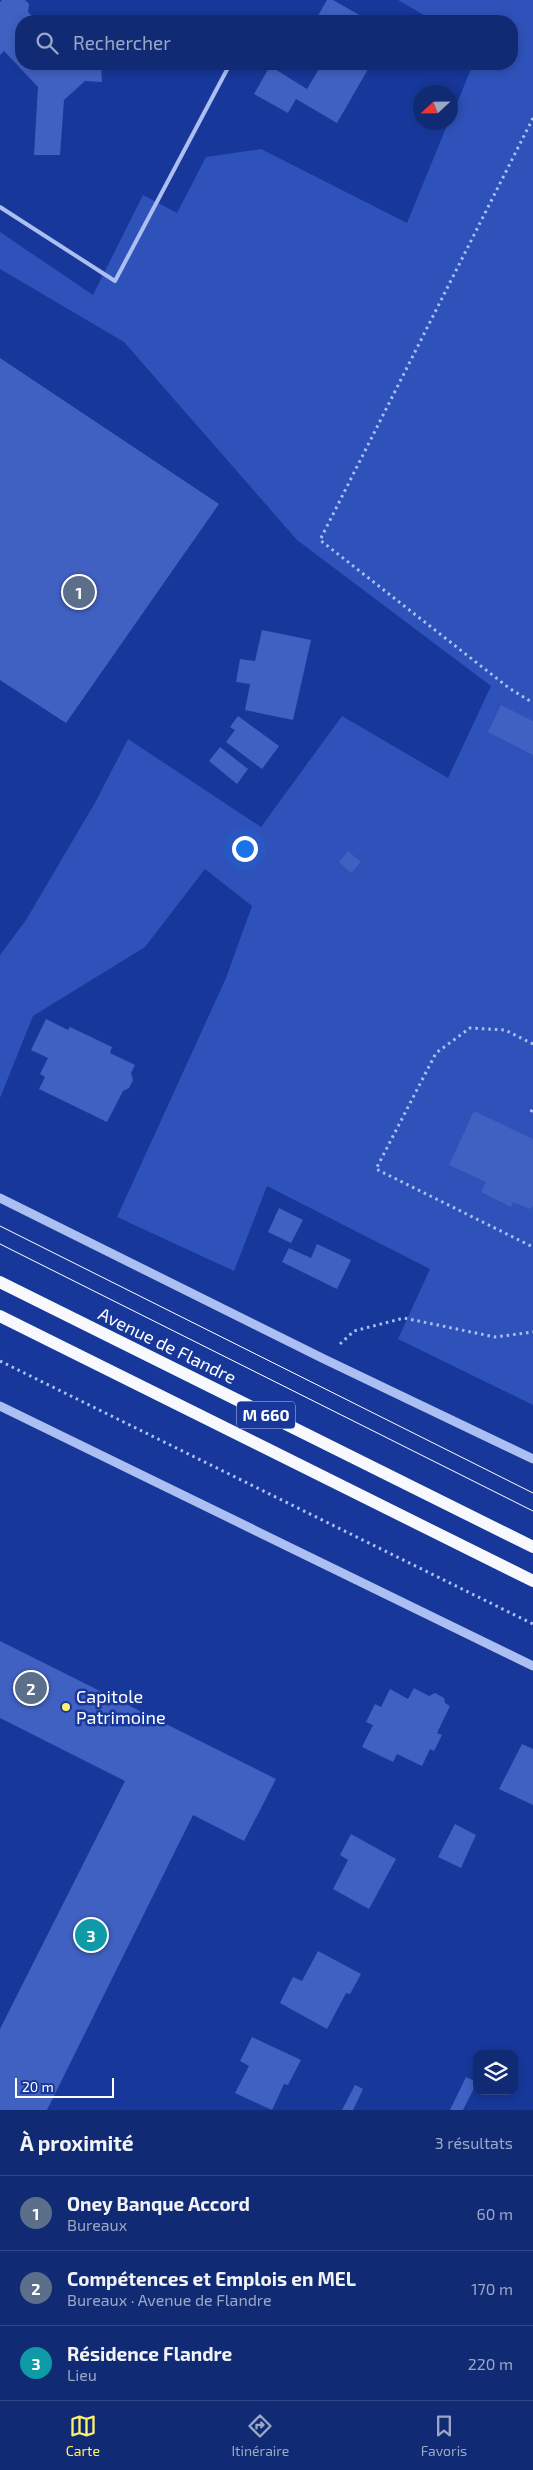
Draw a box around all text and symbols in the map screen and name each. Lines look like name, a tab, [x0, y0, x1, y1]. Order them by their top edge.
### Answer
search box	[15, 15, 518, 70]
icon: search	[33, 29, 61, 57]
text: Rechercher	[73, 31, 171, 54]
north arrow	[413, 85, 458, 130]
pin: 1	[63, 573, 95, 611]
your location	[232, 836, 258, 862]
street label: Avenue de Flandre	[95, 1302, 240, 1388]
road number: M 660	[237, 1402, 295, 1428]
pin: 2	[15, 1669, 47, 1707]
place label: Capitole Patrimoine	[76, 1685, 166, 1728]
marker: Capitole Patrimoine	[60, 1701, 72, 1713]
pin: 3	[75, 1916, 107, 1954]
map controls	[473, 2050, 518, 2095]
button: layers	[473, 2050, 518, 2095]
scale bar	[15, 2075, 114, 2098]
text: 20 m	[22, 2078, 54, 2095]
text: À proximité	[20, 2130, 134, 2155]
text: 3 résultats	[435, 2133, 513, 2152]
text: Oney Banque Accord	[67, 2192, 250, 2215]
text: 1	[33, 2204, 39, 2223]
text: 60 m	[477, 2204, 513, 2223]
text: Bureaux	[67, 2215, 127, 2234]
text: Compétences et Emplois en MEL	[67, 2267, 356, 2290]
text: 2	[31, 2279, 41, 2298]
text: 170 m	[471, 2279, 513, 2298]
text: Bureaux · Avenue de Flandre	[67, 2290, 272, 2309]
text: Résidence Flandre	[67, 2342, 232, 2365]
text: 3	[31, 2354, 41, 2373]
text: 220 m	[468, 2354, 513, 2373]
text: Lieu	[67, 2365, 97, 2384]
tab: Carte	[66, 2412, 100, 2459]
tab: Itinéraire	[231, 2412, 289, 2459]
tab: Favoris	[421, 2412, 467, 2459]

